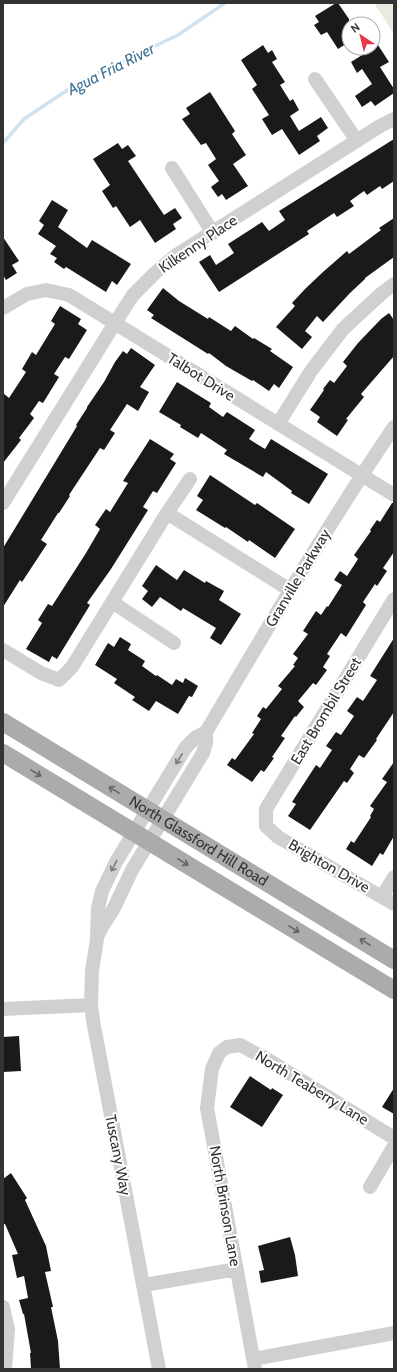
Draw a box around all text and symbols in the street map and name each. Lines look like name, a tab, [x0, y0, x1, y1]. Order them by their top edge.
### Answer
north arrow	[341, 16, 381, 56]
text: N	[348, 20, 362, 36]
water label: Agua Fria River	[63, 38, 159, 100]
street label: Kilkenny Place	[155, 211, 241, 277]
street label: Talbot Drive	[164, 349, 238, 405]
street label: Granville Parkway	[262, 525, 335, 630]
street label: East Brombil Street	[287, 654, 365, 768]
one-way arrow	[175, 753, 184, 764]
one-way arrow	[30, 770, 42, 778]
one-way arrow	[109, 786, 120, 794]
street label: North Glassford Hill Road	[126, 792, 271, 890]
street label: Brighton Drive	[285, 835, 373, 897]
one-way arrow	[177, 858, 189, 866]
one-way arrow	[110, 860, 117, 872]
one-way arrow	[288, 926, 300, 934]
one-way arrow	[359, 937, 371, 945]
street label: North Teaberry Lane	[252, 1047, 372, 1129]
street label: Tuscany Way	[101, 1113, 135, 1197]
street label: North Brinson Lane	[206, 1144, 245, 1268]

